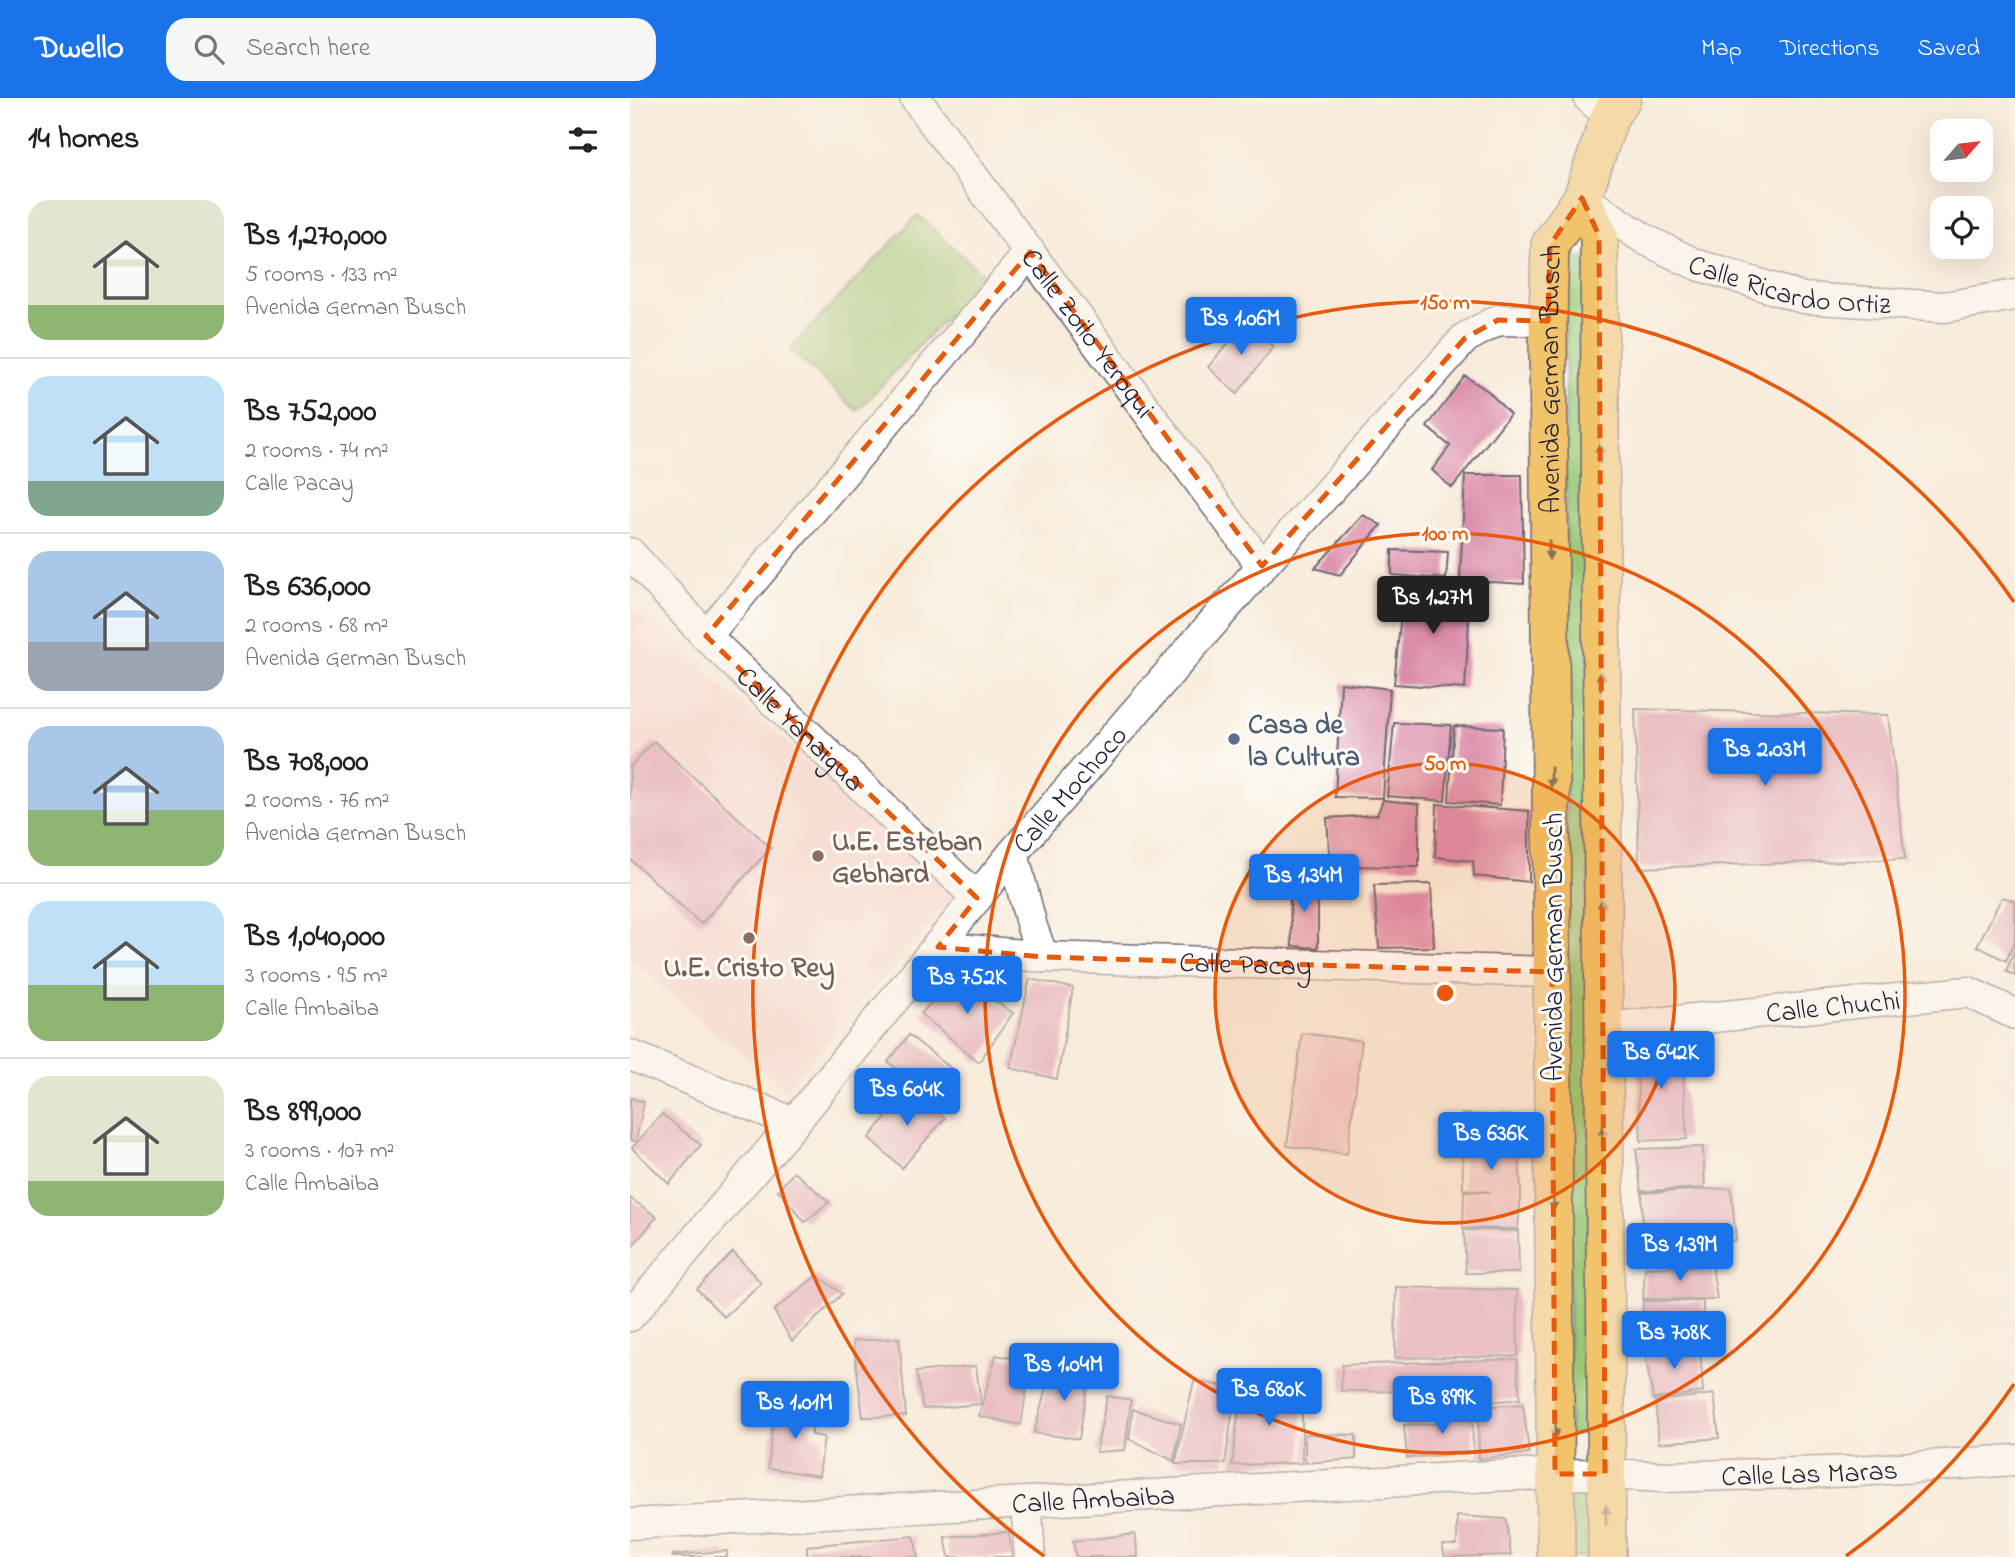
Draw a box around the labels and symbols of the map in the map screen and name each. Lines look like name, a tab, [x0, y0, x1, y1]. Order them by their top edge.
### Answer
north arrow	[1930, 119, 1993, 182]
street label: Calle Zoilo Yeroqui	[1009, 241, 1163, 428]
street label: Avenida German Busch	[1531, 244, 1574, 514]
street label: Calle Ricardo Ortiz	[1682, 246, 1892, 328]
text: 150 m	[1420, 289, 1470, 319]
pin: Bs 1.06M	[1169, 298, 1313, 357]
one-way arrow	[1594, 442, 1606, 464]
text: 100 m	[1422, 520, 1468, 550]
one-way arrow	[1543, 539, 1555, 561]
pin: Bs 1.27M	[1361, 576, 1505, 636]
street label: Calle Yanaigua	[725, 658, 872, 803]
one-way arrow	[1595, 670, 1607, 692]
place label: Casa de la Cultura	[1248, 706, 1360, 779]
street label: Calle Mochoco	[1004, 718, 1139, 864]
pin: Bs 2.03M	[1693, 728, 1837, 788]
marker: Casa de la Cultura	[1226, 731, 1242, 747]
text: 50 m	[1424, 750, 1466, 780]
one-way arrow	[1545, 767, 1557, 789]
street label: Avenida German Busch	[1535, 812, 1576, 1082]
place label: U.E. Esteban Gebhard	[832, 823, 982, 896]
marker: U.E. Esteban Gebhard	[810, 848, 826, 864]
pin: Bs 1.34M	[1232, 854, 1376, 914]
one-way arrow	[1596, 897, 1608, 919]
marker: U.E. Cristo Rey	[741, 930, 757, 946]
street label: Calle Pacay	[1179, 944, 1312, 989]
place label: U.E. Cristo Rey	[664, 949, 835, 990]
pin: Bs 752K	[902, 956, 1032, 1016]
centre of rings	[1433, 981, 1457, 1005]
street label: Calle Chuchi	[1764, 982, 1902, 1036]
pin: Bs 642K	[1596, 1032, 1726, 1091]
pin: Bs 604K	[842, 1068, 972, 1128]
pin: Bs 636K	[1426, 1112, 1556, 1172]
one-way arrow	[1598, 1125, 1609, 1147]
one-way arrow	[1547, 1190, 1559, 1212]
pin: Bs 1.39M	[1608, 1224, 1752, 1283]
pin: Bs 708K	[1609, 1312, 1739, 1371]
pin: Bs 1.04M	[992, 1344, 1136, 1403]
pin: Bs 680K	[1204, 1368, 1334, 1428]
pin: Bs 899K	[1377, 1376, 1507, 1436]
pin: Bs 1.01M	[723, 1382, 867, 1441]
one-way arrow	[1549, 1418, 1561, 1440]
street label: Calle Las Maras	[1721, 1451, 1899, 1499]
street label: Calle Ambaiba	[1011, 1477, 1176, 1527]
one-way arrow	[1601, 1504, 1612, 1526]

